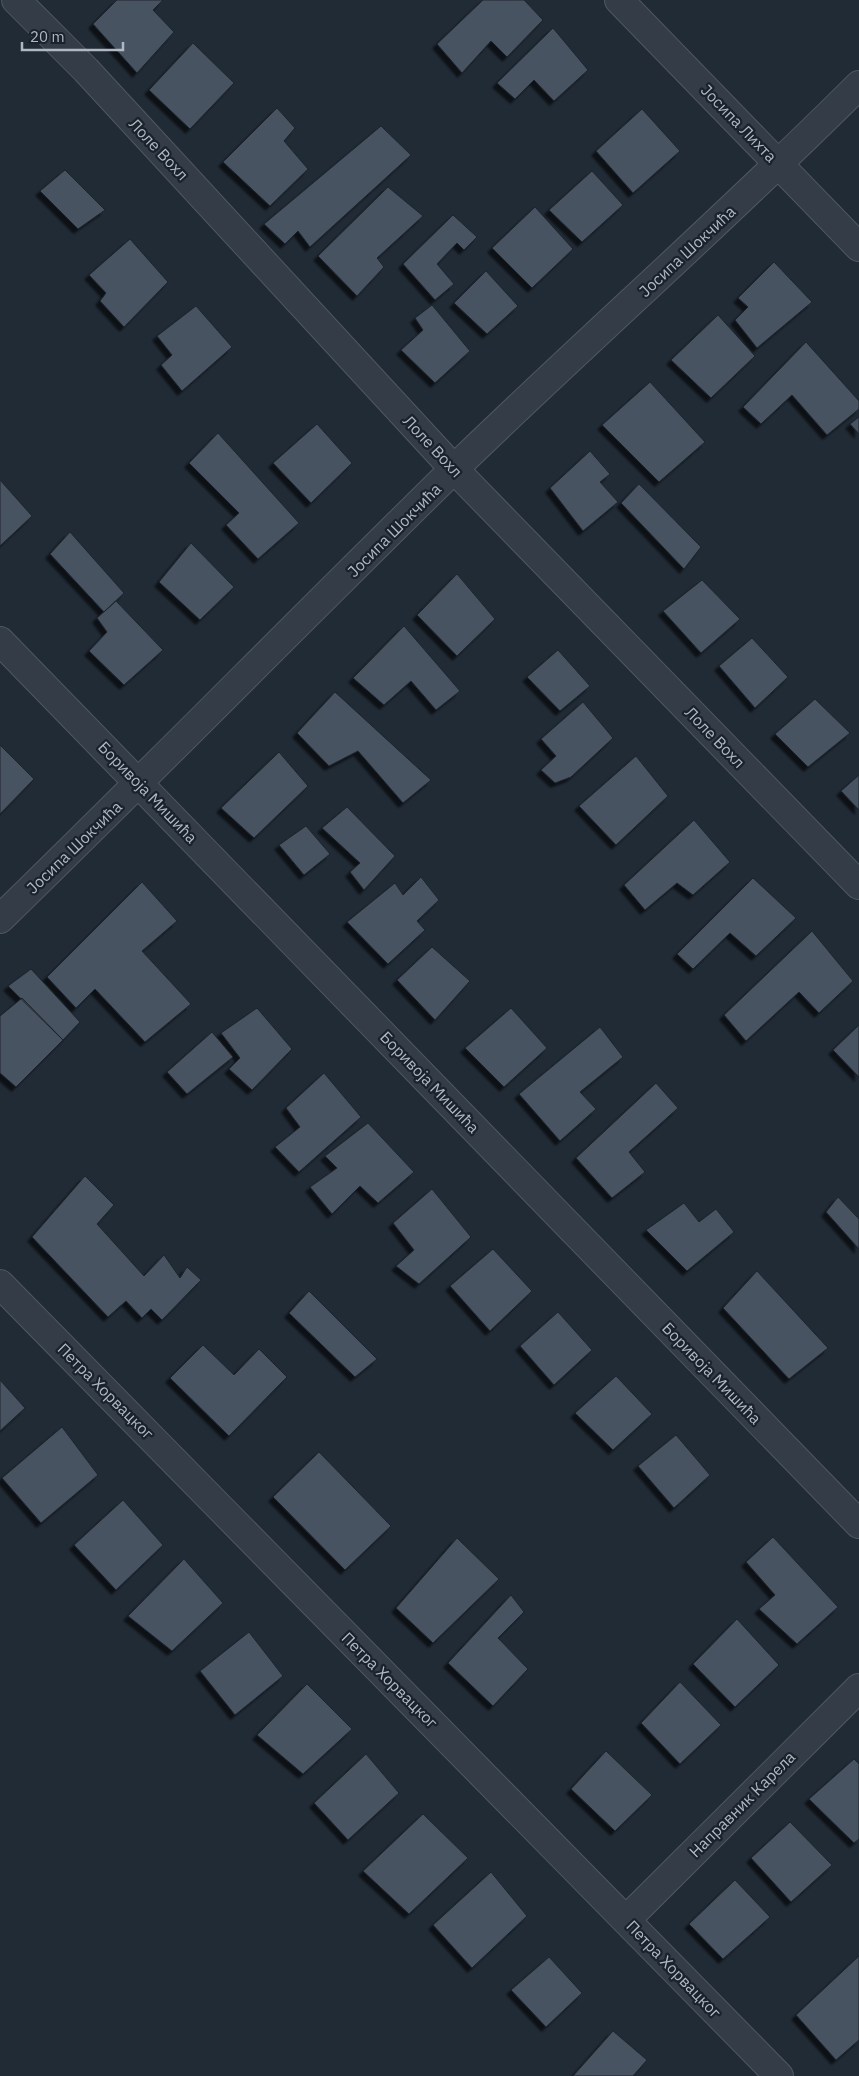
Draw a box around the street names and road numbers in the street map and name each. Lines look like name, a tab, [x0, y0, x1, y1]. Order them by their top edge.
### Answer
street label: Јосипа Лихта	[697, 80, 781, 166]
street label: Лоле Вохл	[125, 114, 193, 184]
street label: Јосипа Шокчића	[635, 201, 740, 301]
street label: Лоле Вохл	[399, 411, 467, 481]
street label: Јосипа Шокчића	[343, 479, 445, 581]
street label: Лоле Вохл	[681, 702, 749, 772]
street label: Боривоја Мишића	[94, 737, 202, 848]
street label: Јосипа Шокчића	[22, 796, 126, 898]
street label: Боривоја Мишића	[376, 1027, 484, 1138]
street label: Боривоја Мишића	[658, 1318, 766, 1429]
street label: Петра Хорвацког	[54, 1339, 158, 1443]
street label: Петра Хорвацког	[338, 1628, 442, 1732]
street label: Направник Карела	[685, 1746, 800, 1861]
street label: Петра Хорвацког	[622, 1916, 726, 2022]

